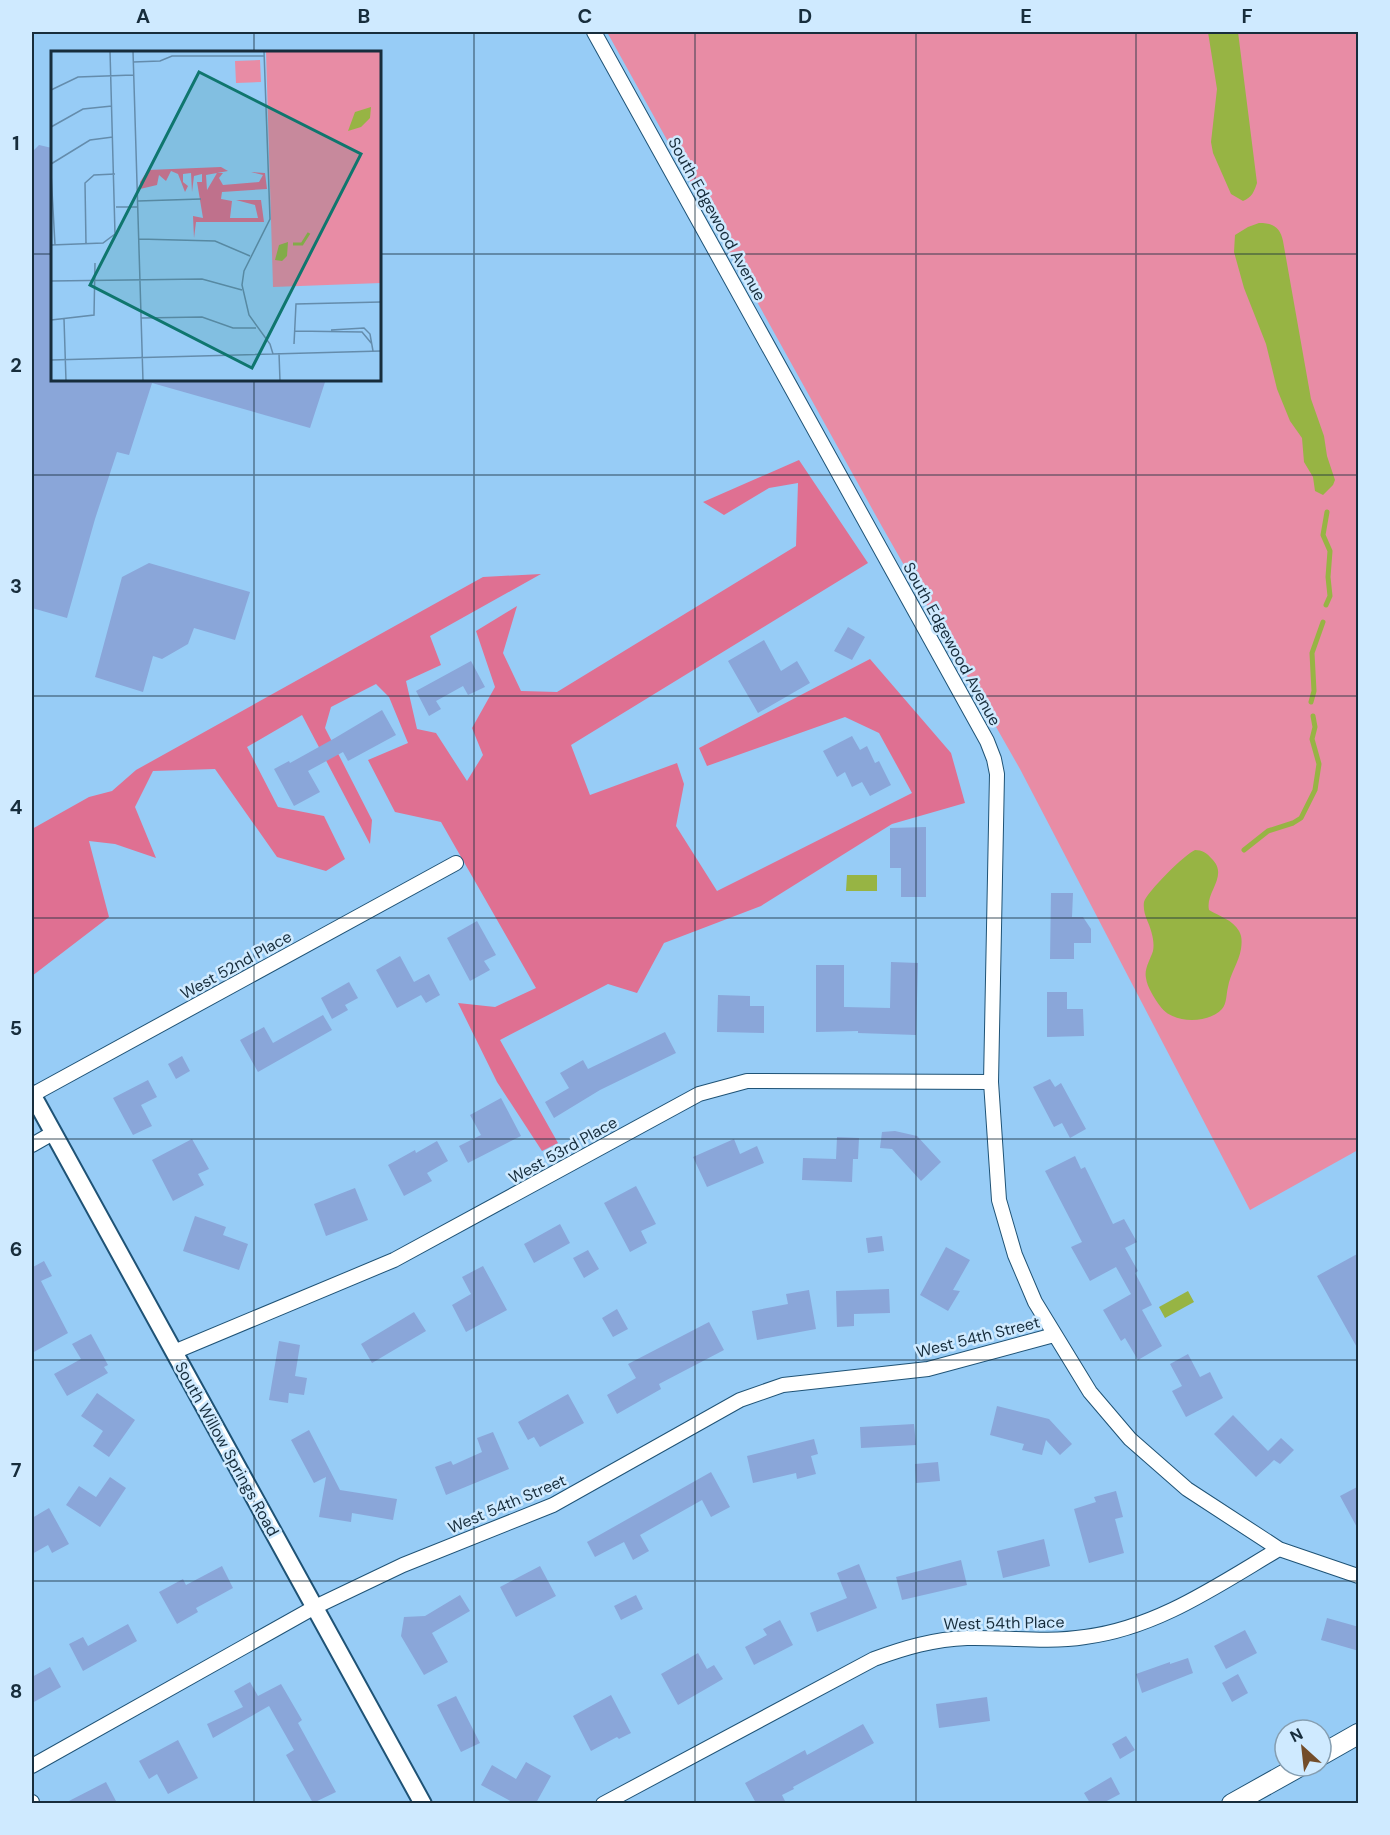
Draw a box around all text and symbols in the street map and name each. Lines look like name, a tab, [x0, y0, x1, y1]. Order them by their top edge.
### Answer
text: A	[136, 3, 150, 29]
text: B	[358, 3, 370, 29]
text: C	[578, 3, 592, 29]
text: D	[798, 3, 812, 29]
text: E	[1020, 3, 1032, 29]
text: F	[1241, 3, 1253, 29]
inset map	[51, 51, 381, 381]
text: 1	[12, 130, 20, 156]
street label: South Edgewood Avenue	[663, 134, 771, 304]
text: 2	[10, 352, 22, 378]
street label: South Edgewood Avenue	[898, 559, 1006, 729]
text: 3	[10, 573, 22, 599]
text: 4	[10, 794, 23, 820]
street label: West 52nd Place	[177, 926, 295, 1004]
text: 5	[10, 1015, 22, 1041]
street label: West 53rd Place	[505, 1112, 621, 1188]
text: 6	[10, 1236, 22, 1262]
street label: West 54th Street	[914, 1312, 1042, 1362]
street label: South Willow Springs Road	[170, 1358, 284, 1540]
text: 7	[11, 1457, 22, 1483]
street label: West 54th Street	[445, 1470, 569, 1538]
street label: West 54th Place	[943, 1611, 1065, 1635]
text: 8	[10, 1678, 22, 1704]
north arrow	[1273, 1718, 1333, 1778]
text: N	[1286, 1723, 1306, 1747]

